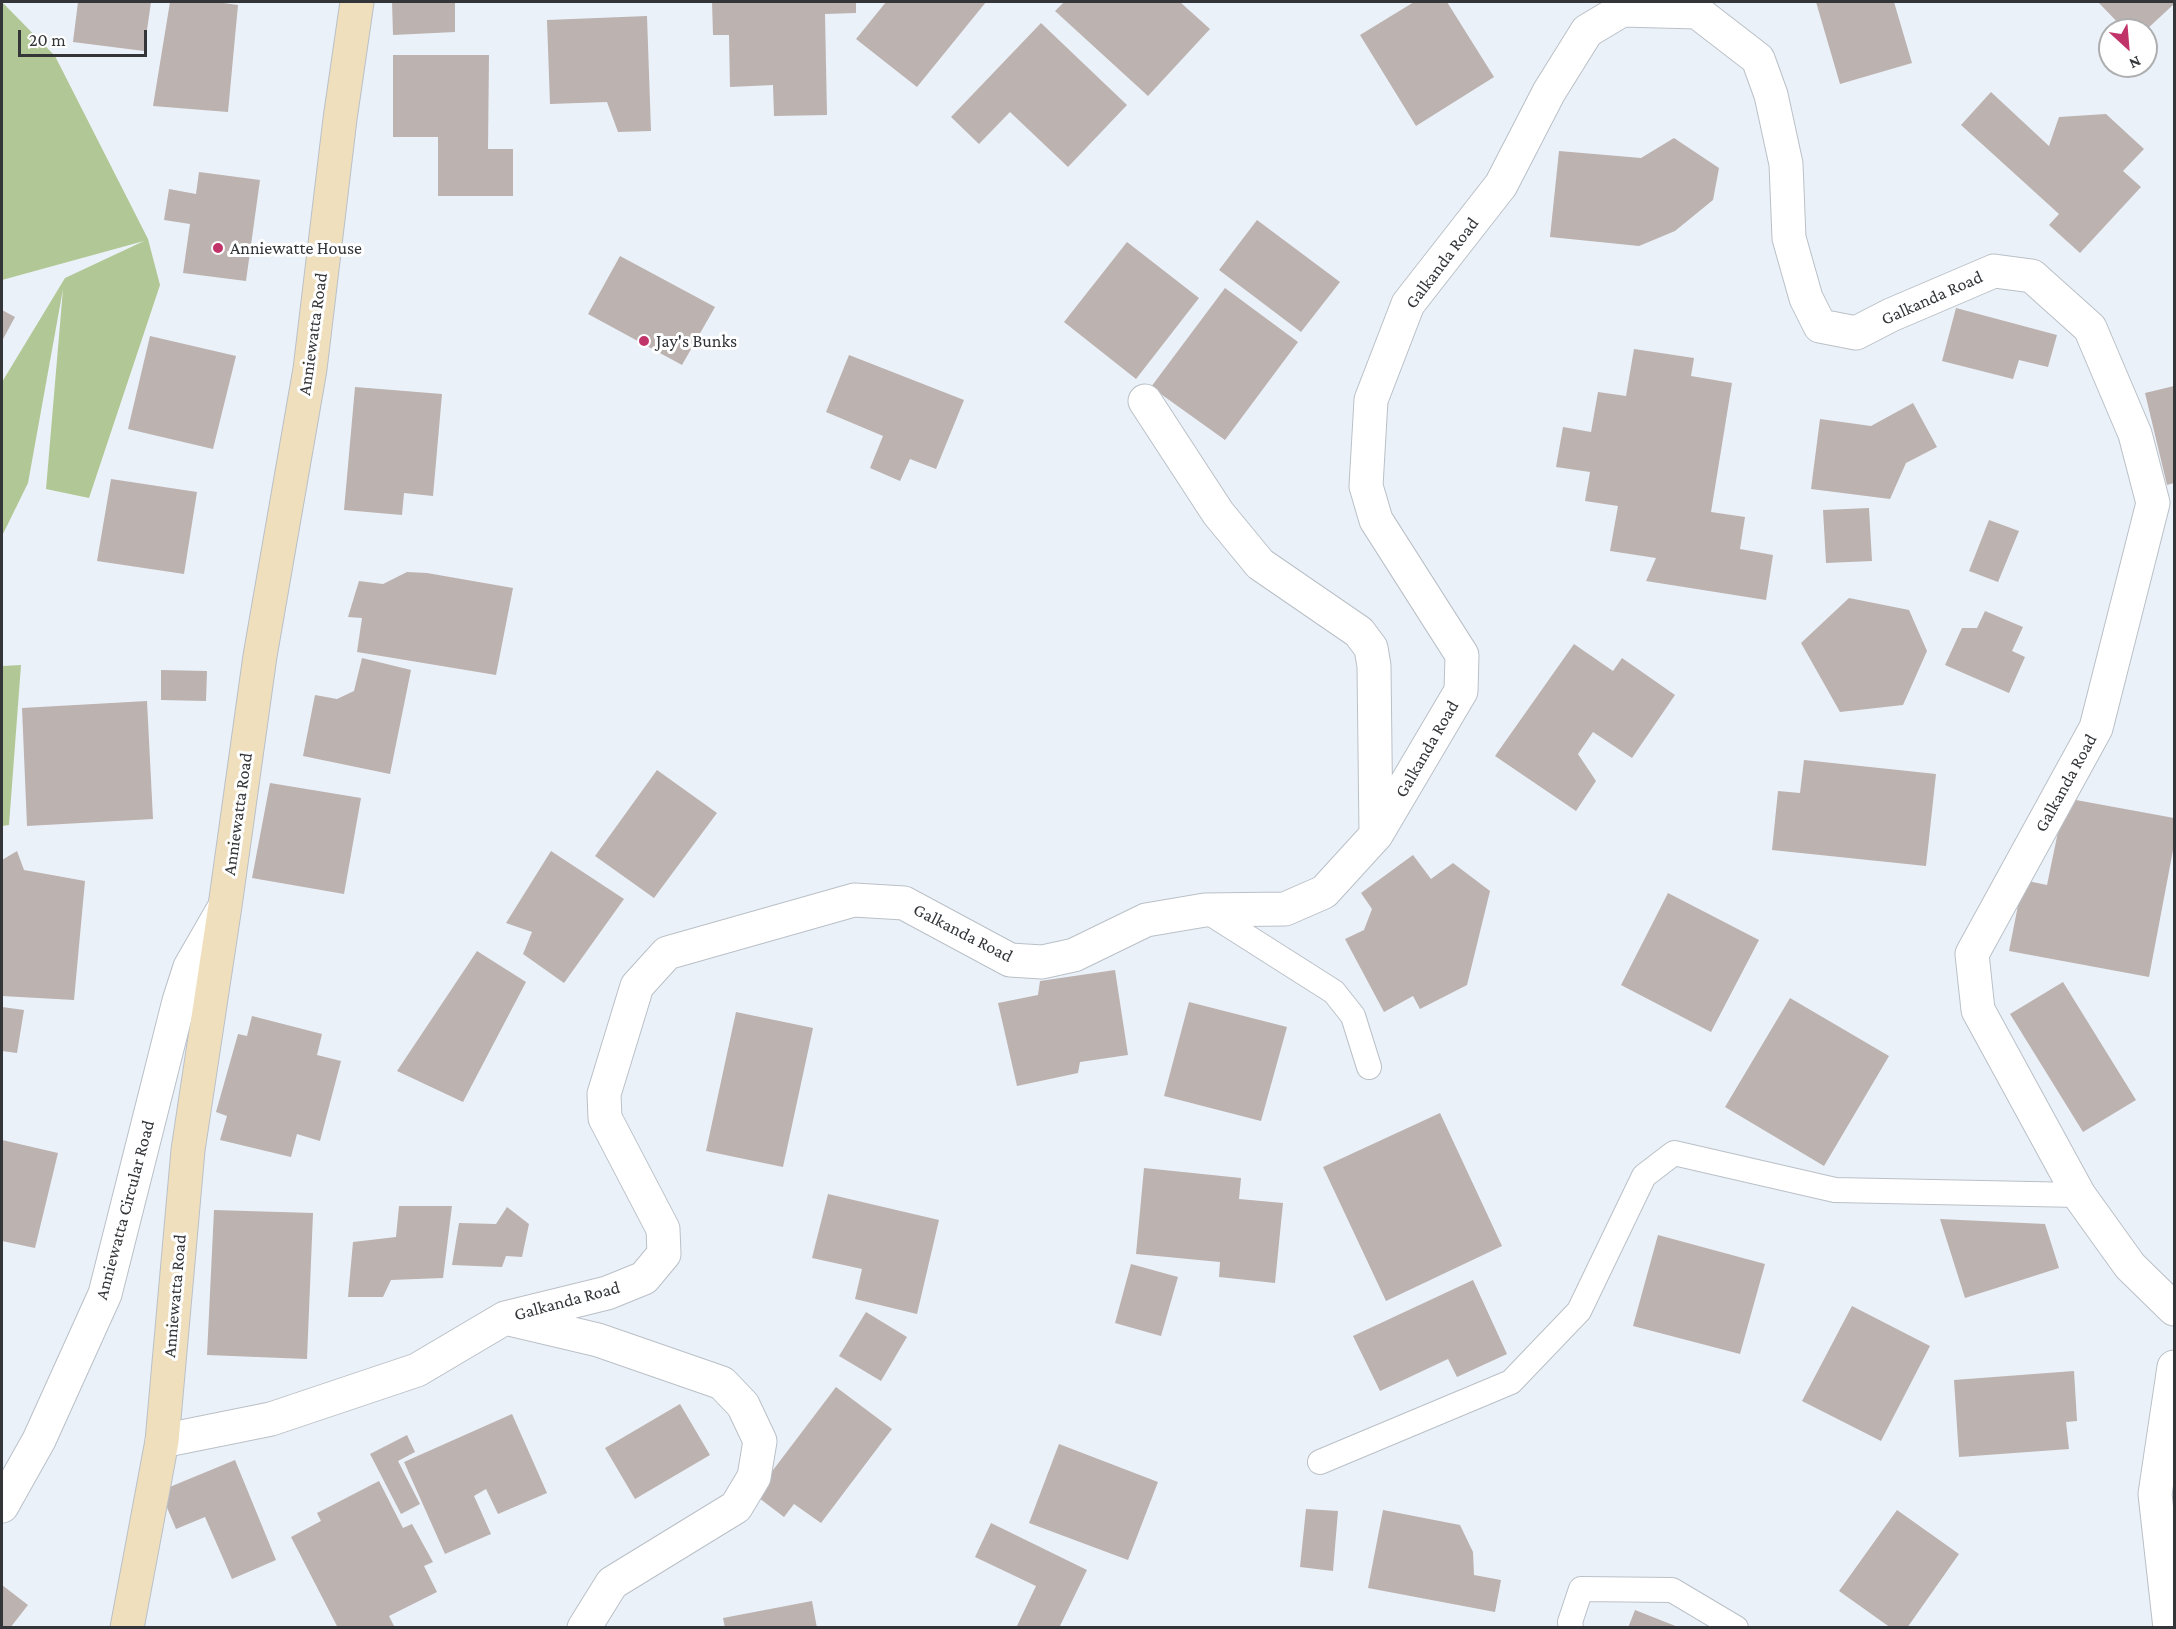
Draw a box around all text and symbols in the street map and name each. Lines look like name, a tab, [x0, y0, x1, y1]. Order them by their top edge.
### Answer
scale bar	[21, 18, 150, 56]
north arrow	[2098, 18, 2158, 78]
text: 20 m	[29, 30, 66, 50]
text: N	[2127, 53, 2144, 73]
street label: Galkanda Road	[1401, 213, 1483, 313]
place label: Anniewatte House	[230, 237, 362, 259]
marker: Anniewatte House	[211, 241, 225, 255]
street label: Galkanda Road	[1878, 266, 1986, 330]
street label: Anniewatta Road	[294, 271, 332, 397]
place label: Jay's Bunks	[656, 330, 737, 352]
marker: Jay's Bunks	[637, 334, 651, 348]
street label: Galkanda Road	[1390, 697, 1464, 801]
street label: Galkanda Road	[2030, 730, 2102, 836]
street label: Anniewatta Road	[219, 751, 257, 877]
street label: Galkanda Road	[910, 899, 1016, 967]
street label: Anniewatta Circular Road	[91, 1118, 159, 1302]
street label: Anniewatta Road	[159, 1233, 191, 1359]
street label: Galkanda Road	[512, 1277, 622, 1325]

